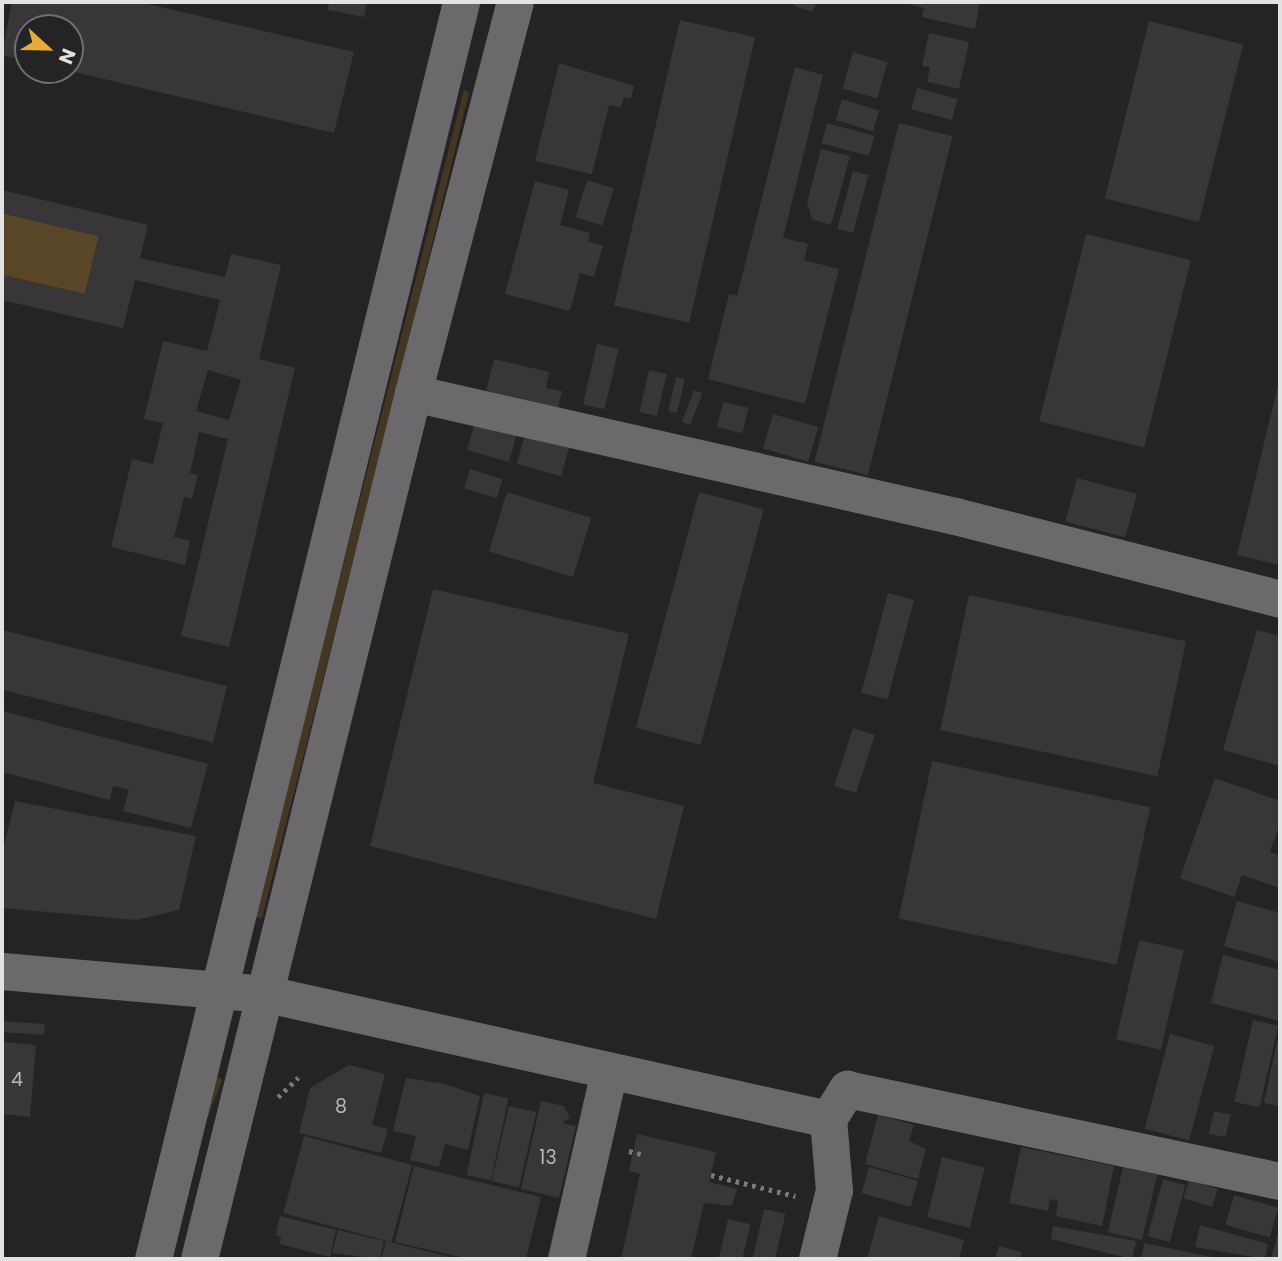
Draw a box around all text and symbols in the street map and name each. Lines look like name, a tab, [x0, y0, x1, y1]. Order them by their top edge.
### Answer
north arrow	[14, 14, 84, 84]
text: N	[52, 45, 82, 68]
house number: 4	[11, 1069, 23, 1091]
house number: 8	[335, 1096, 347, 1118]
house number: 13	[539, 1147, 557, 1169]

